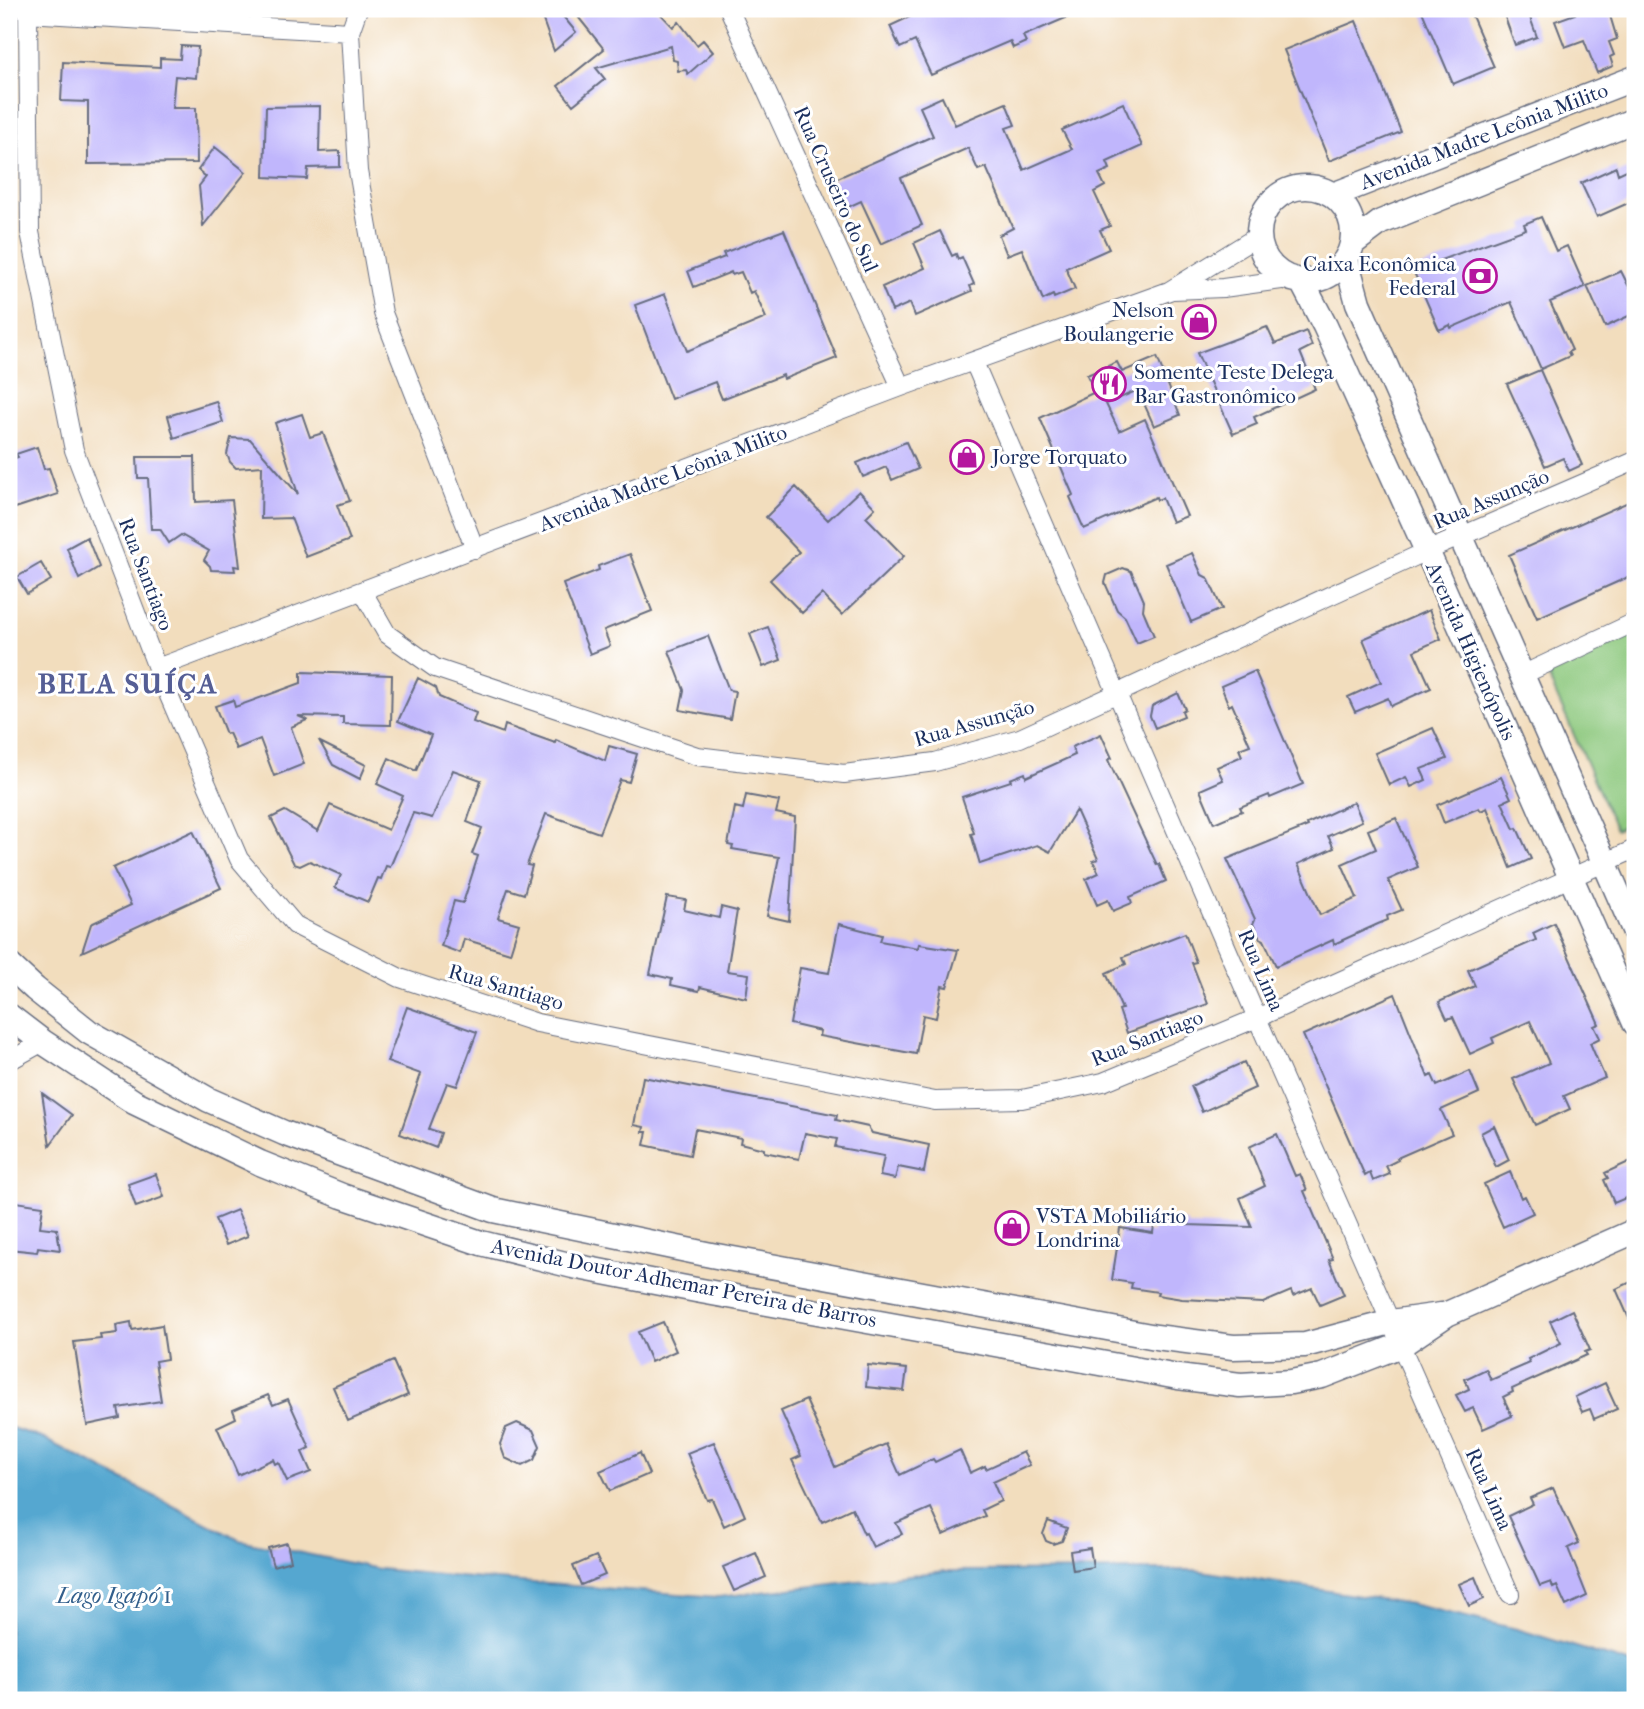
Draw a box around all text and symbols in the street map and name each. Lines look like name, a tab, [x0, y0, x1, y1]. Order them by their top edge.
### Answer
street label: Avenida Madre Leônia Milito	[1356, 78, 1611, 195]
street label: Rua Cruseiro do Sul	[789, 102, 883, 276]
place label: Caixa Econômica Federal	[1303, 252, 1456, 300]
bank icon: Caixa Econômica Federal	[1461, 257, 1499, 295]
place label: Nelson Boulangerie	[1063, 298, 1174, 346]
shop icon: Nelson Boulangerie	[1180, 303, 1218, 341]
place label: Somente Teste Delega Bar Gastronômico	[1134, 360, 1334, 408]
restaurant icon: Somente Teste Delega Bar Gastronômico	[1090, 365, 1128, 403]
street label: Avenida Madre Leônia Milito	[535, 420, 790, 537]
shop icon: Jorge Torquato	[948, 438, 986, 476]
place label: Jorge Torquato	[990, 445, 1127, 469]
street label: Rua Assunção	[1429, 464, 1553, 534]
street label: Rua Santiago	[114, 514, 178, 634]
street label: Avenida Higienópolis	[1420, 557, 1521, 744]
district label: BELA SUÍÇA	[38, 667, 218, 701]
street label: Rua Assunção	[911, 694, 1037, 752]
street label: Rua Lima	[1233, 925, 1289, 1015]
street label: Rua Santiago	[446, 959, 566, 1015]
street label: Rua Santiago	[1087, 1005, 1207, 1071]
place label: VSTA Mobiliário Londrina	[1035, 1204, 1186, 1252]
shop icon: VSTA Mobiliário Londrina	[993, 1209, 1031, 1247]
street label: Avenida Doutor Adhemar Pereira de Barros	[488, 1234, 879, 1332]
street label: Rua Lima	[1460, 1444, 1518, 1534]
water label: Lago Igapó 1	[54, 1582, 172, 1609]

